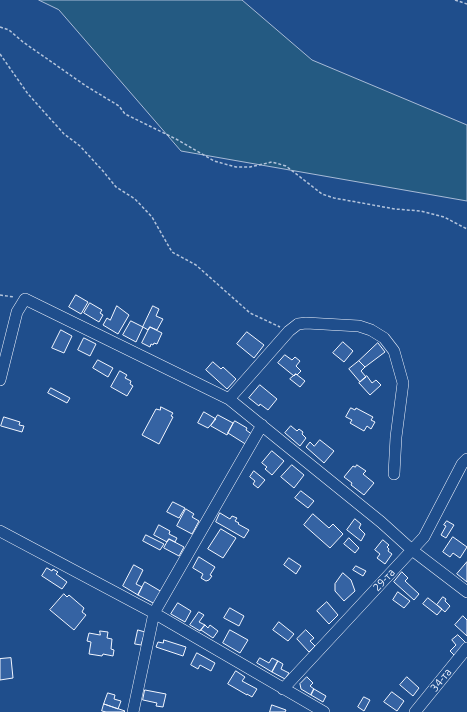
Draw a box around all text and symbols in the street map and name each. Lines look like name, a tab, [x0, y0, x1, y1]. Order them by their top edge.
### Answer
street label: 29-та	[370, 566, 398, 594]
street label: 34-та	[428, 666, 454, 694]

